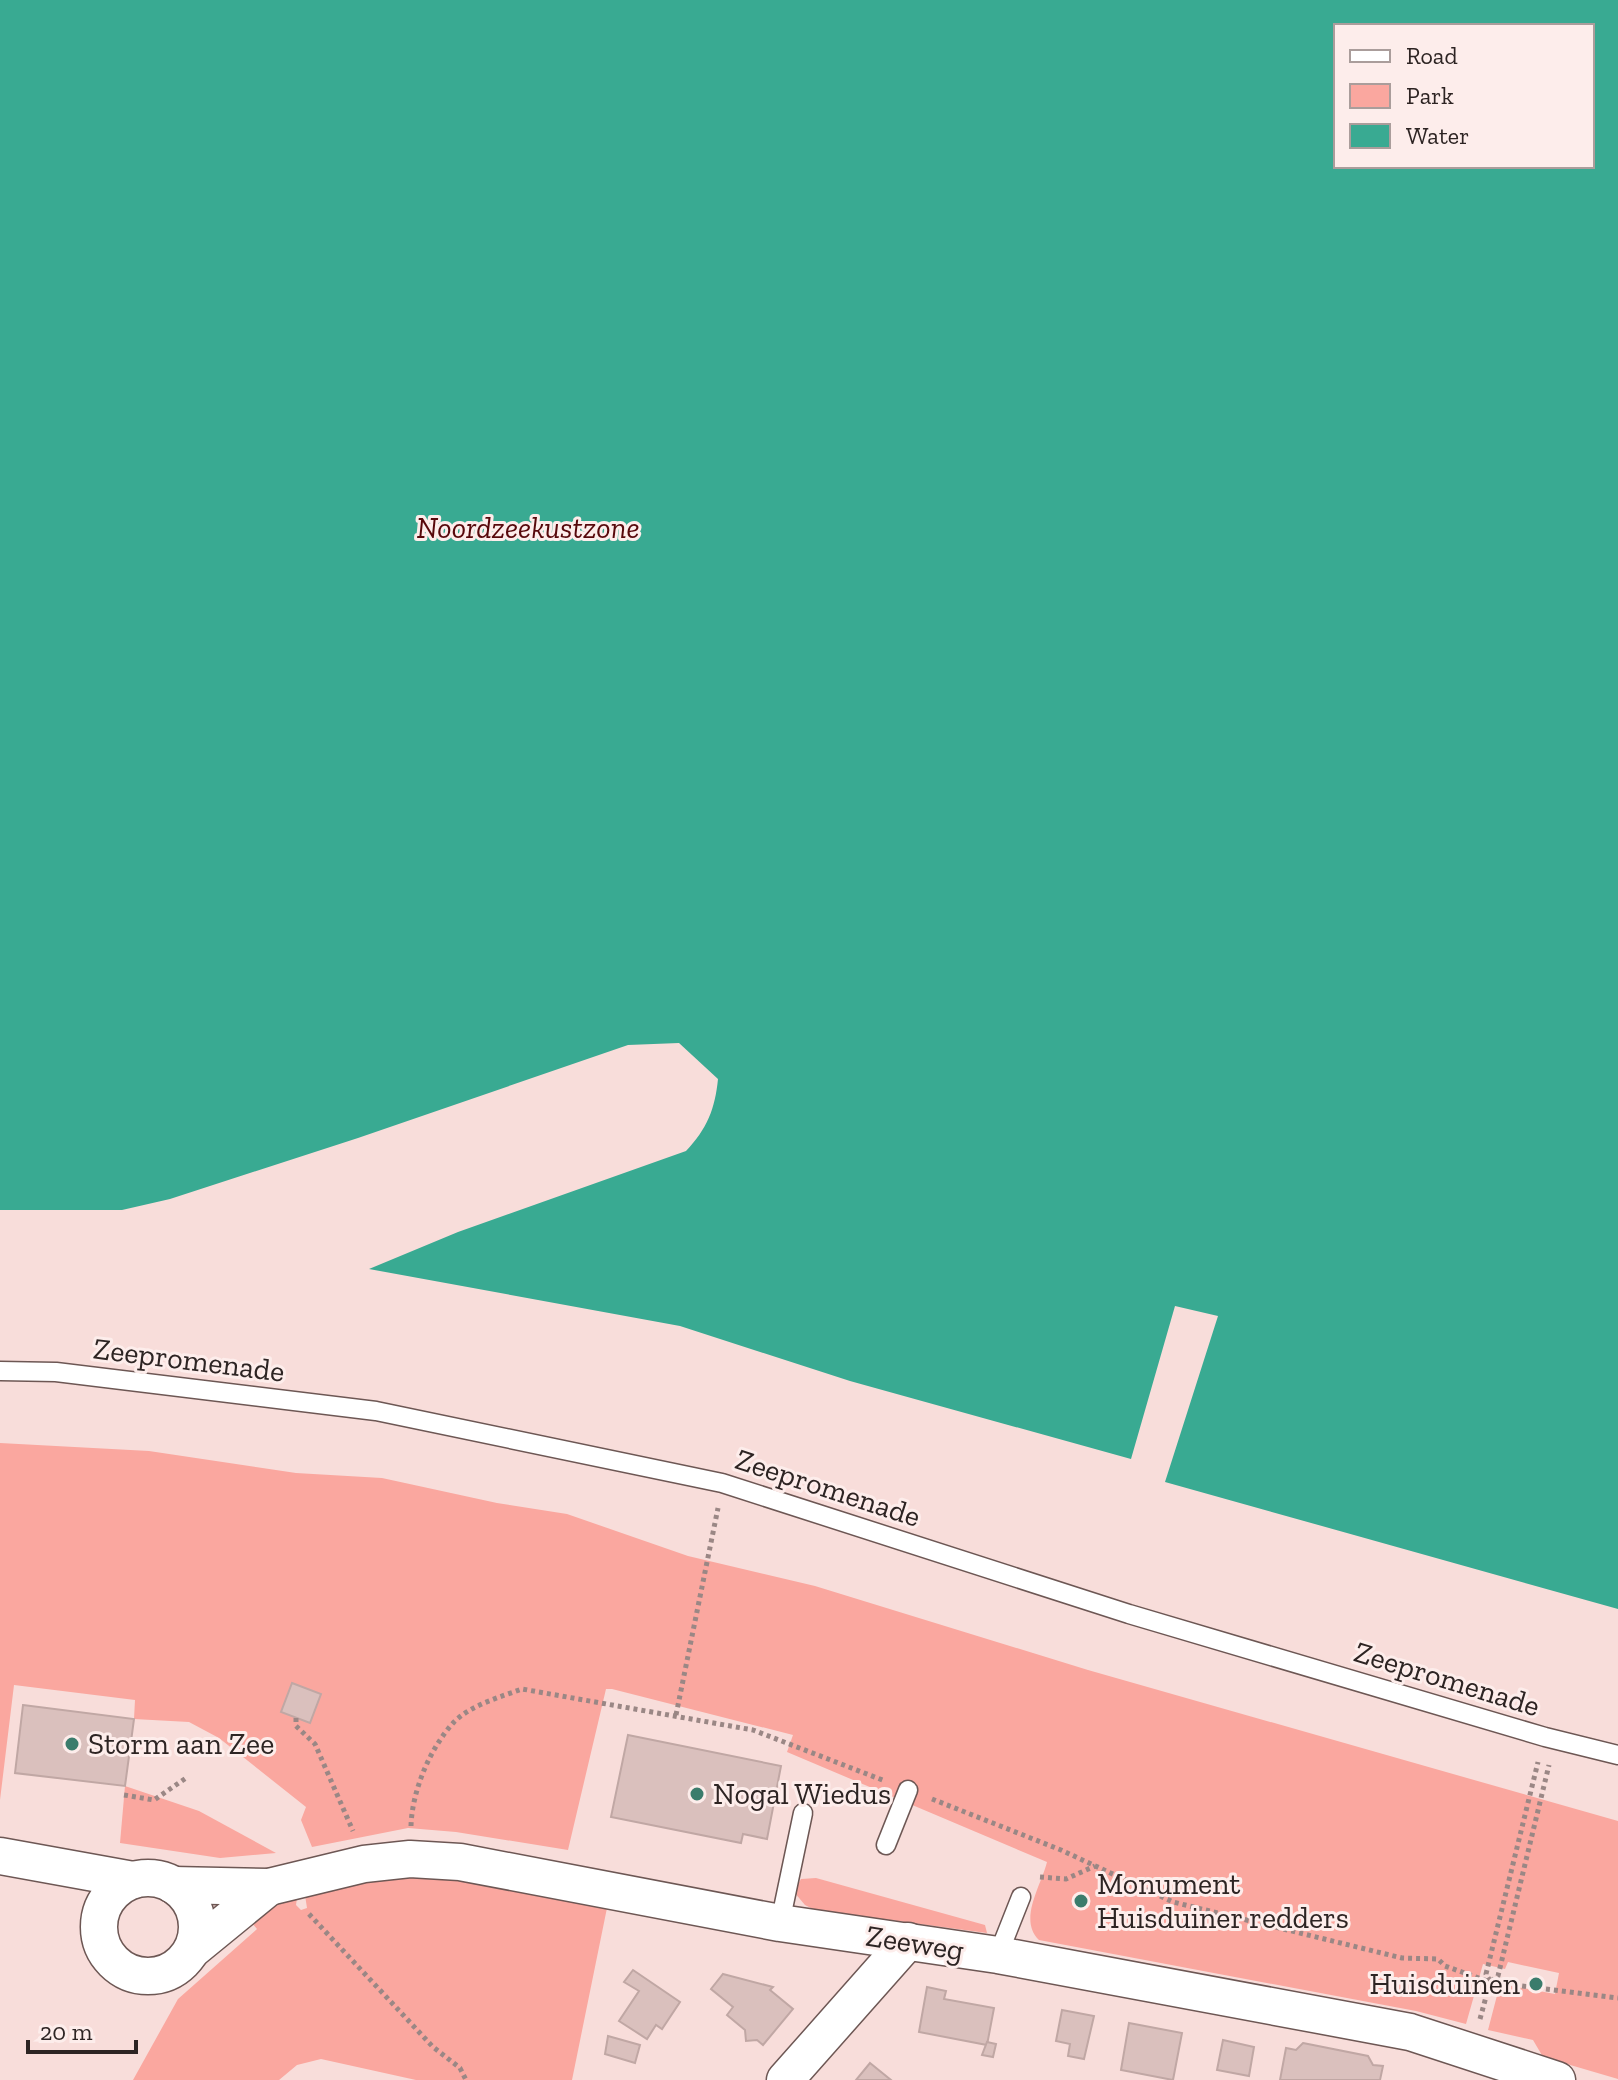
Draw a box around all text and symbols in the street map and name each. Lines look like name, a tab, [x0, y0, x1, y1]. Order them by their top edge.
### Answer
legend	[1334, 24, 1594, 168]
text: Road	[1406, 41, 1458, 70]
text: Park	[1406, 81, 1454, 110]
text: Water	[1406, 121, 1469, 150]
park label: Noordzeekustzone	[416, 510, 640, 546]
street label: Zeepromenade	[91, 1330, 287, 1390]
street label: Zeepromenade	[731, 1441, 925, 1535]
street label: Zeepromenade	[1350, 1634, 1544, 1724]
place label: Storm aan Zee	[88, 1726, 274, 1762]
marker: Storm aan Zee	[63, 1735, 81, 1753]
place label: Nogal Wiedus	[713, 1776, 891, 1812]
marker: Nogal Wiedus	[688, 1785, 706, 1803]
place label: Monument Huisduiner redders	[1097, 1866, 1349, 1936]
marker: Monument Huisduiner redders	[1072, 1892, 1090, 1910]
street label: Zeeweg	[864, 1918, 966, 1968]
place label: Huisduinen	[1369, 1966, 1520, 2002]
marker: Huisduinen	[1527, 1975, 1545, 1993]
scale bar	[28, 2004, 136, 2054]
text: 20 m	[40, 2017, 93, 2046]

